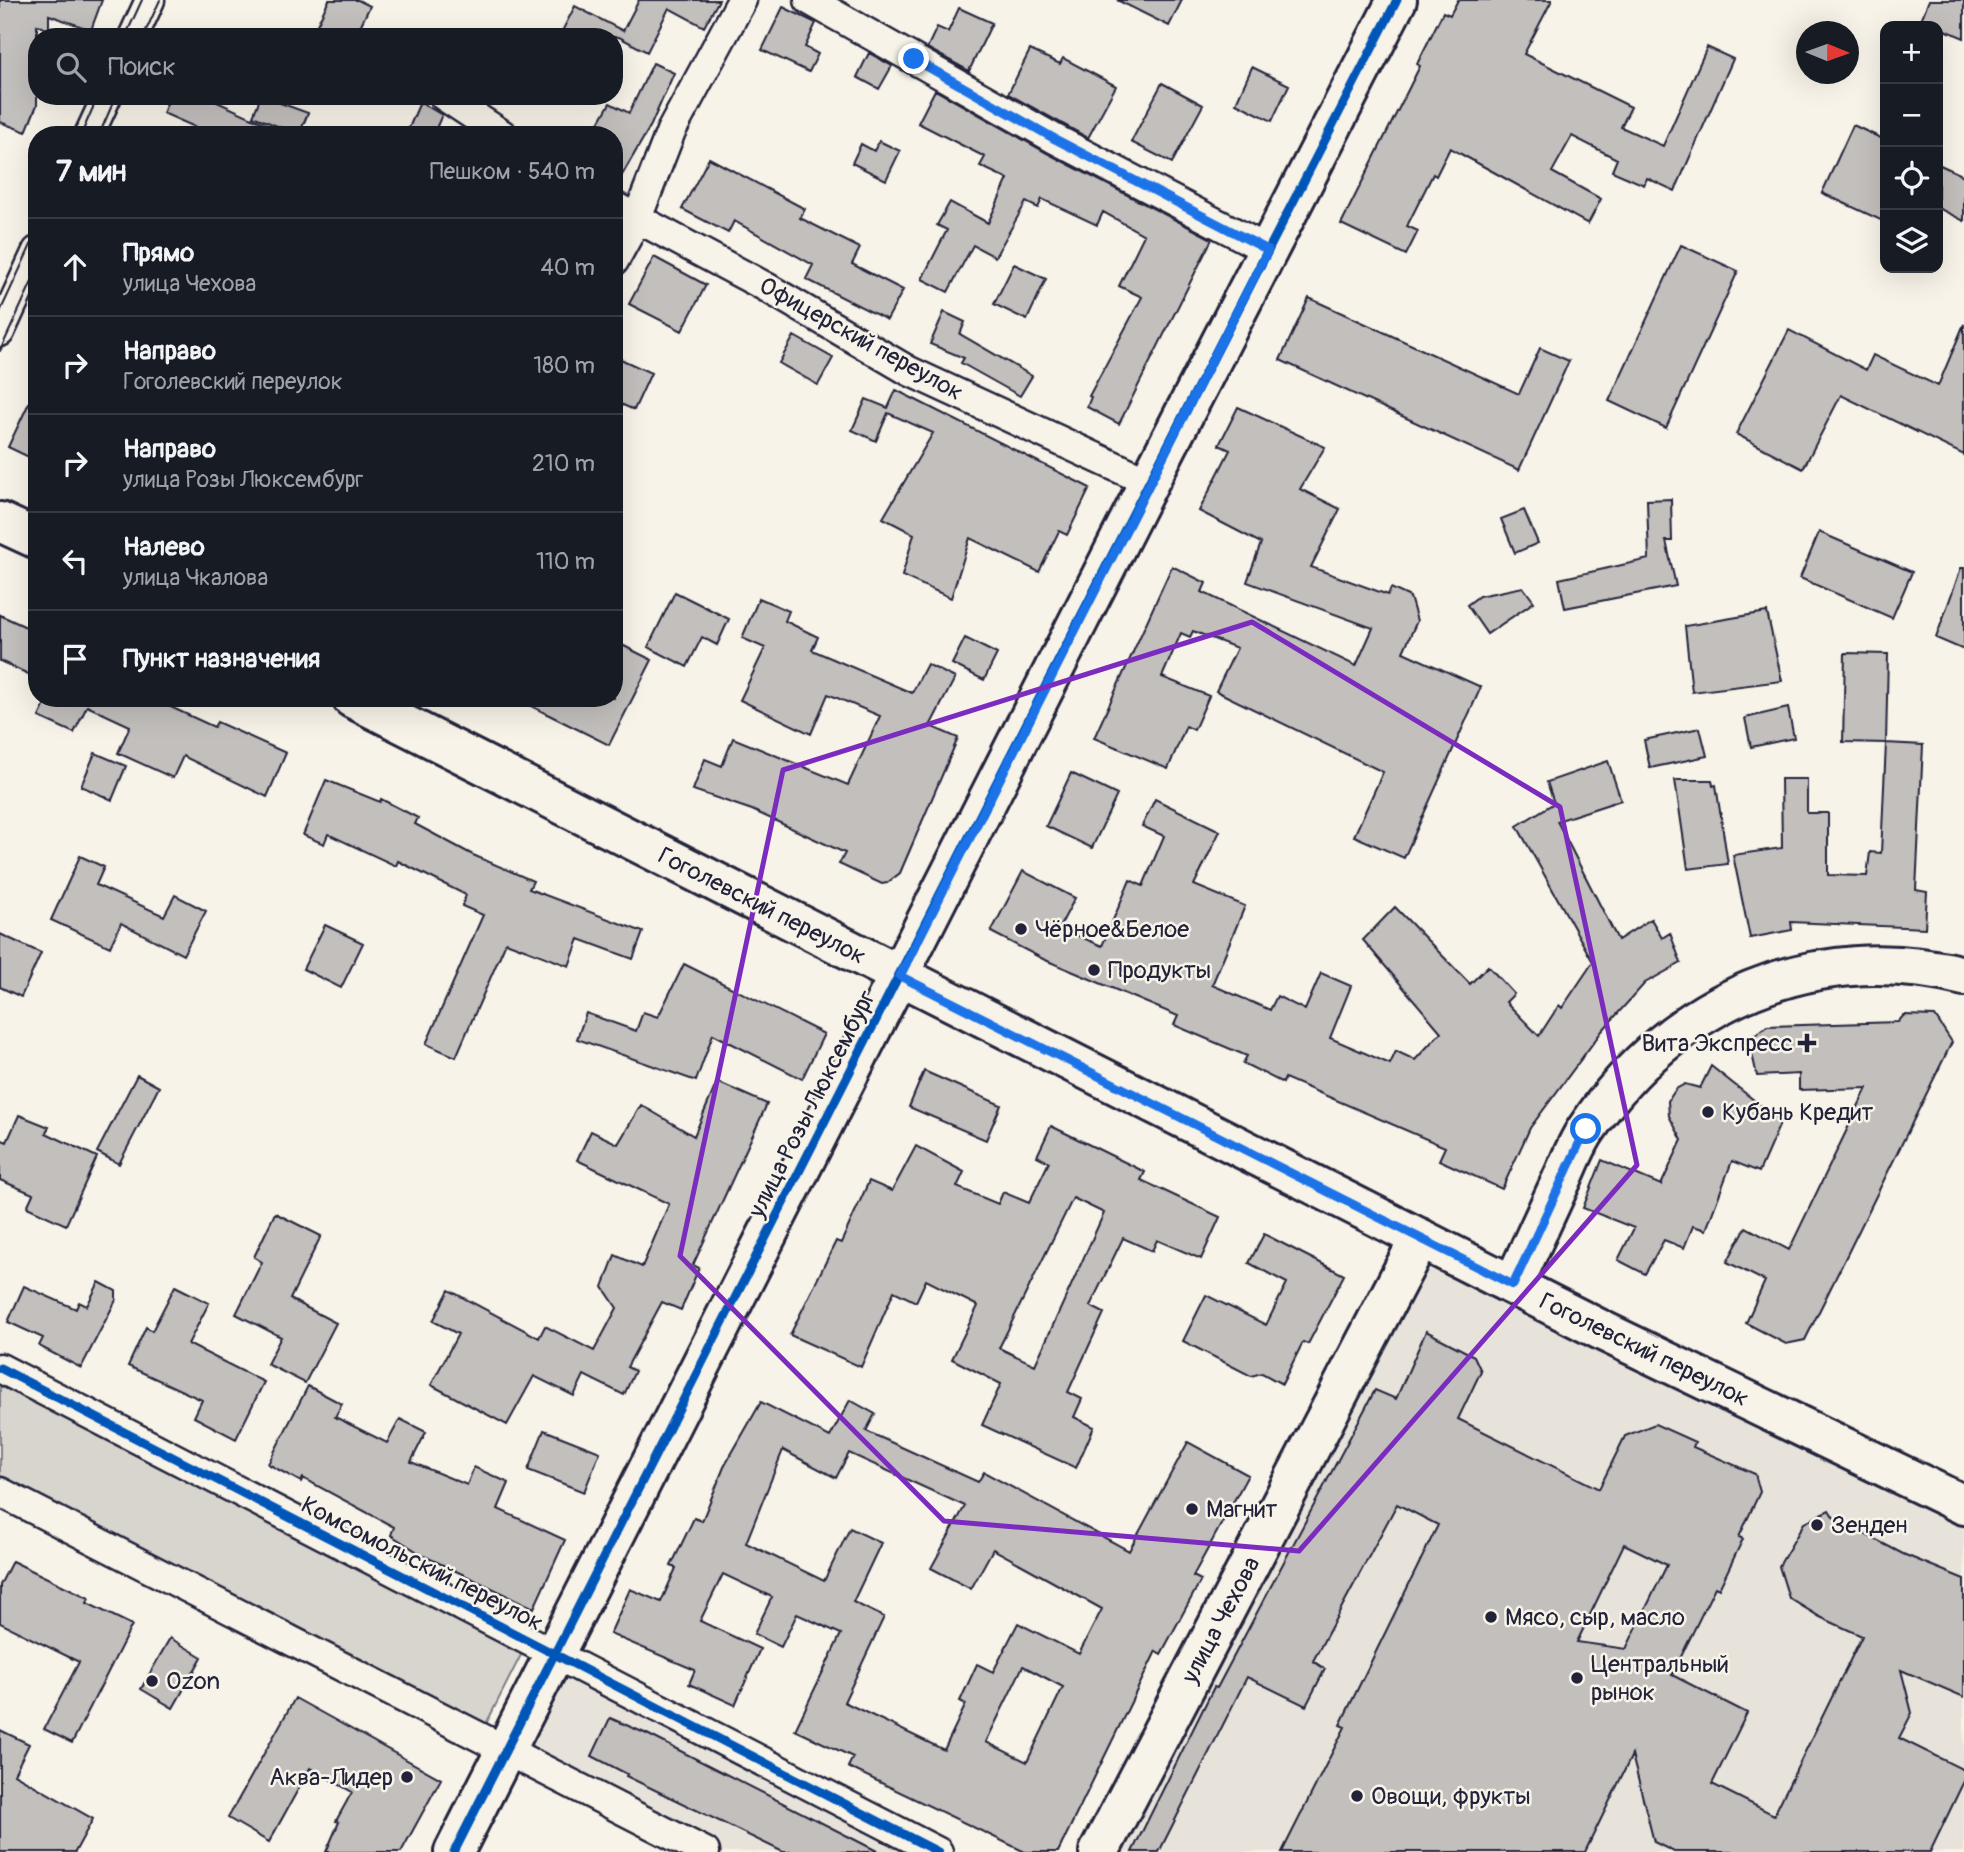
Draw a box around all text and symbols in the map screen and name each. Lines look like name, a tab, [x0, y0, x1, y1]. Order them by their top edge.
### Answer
north arrow	[1796, 21, 1859, 84]
map controls	[1880, 21, 1943, 273]
button: +	[1880, 21, 1943, 84]
search box	[28, 28, 623, 105]
route end	[898, 43, 929, 74]
icon: search	[52, 48, 90, 86]
text: Поиск	[108, 51, 176, 83]
button: −	[1880, 84, 1943, 147]
button: locate	[1880, 147, 1943, 210]
text: 7 мин	[56, 153, 126, 190]
text: Пешком · 540 m	[430, 157, 595, 186]
button: layers	[1880, 210, 1943, 273]
text: Прямо	[123, 237, 194, 269]
icon: ahead	[56, 248, 94, 286]
text: 40 m	[541, 253, 595, 282]
text: улица Чехова	[123, 269, 256, 298]
street label: Офицерский переулок	[754, 271, 968, 407]
text: Направо	[123, 335, 216, 367]
icon: right	[56, 346, 94, 384]
text: 180 m	[533, 351, 595, 380]
text: Гоголевский переулок	[123, 367, 343, 396]
text: Направо	[123, 433, 216, 465]
icon: right	[56, 444, 94, 482]
text: 210 m	[532, 449, 595, 478]
text: улица Розы Люксембург	[123, 465, 363, 494]
text: Налево	[123, 531, 205, 563]
icon: left	[56, 542, 94, 580]
text: 110 m	[536, 547, 595, 576]
text: улица Чкалова	[123, 563, 268, 592]
icon: arrive	[56, 640, 94, 678]
text: Пункт назначения	[123, 643, 320, 675]
street label: Гоголевский переулок	[653, 841, 871, 971]
place label: Чёрное&Белое	[1035, 915, 1189, 944]
marker: Чёрное&Белое	[1013, 921, 1029, 937]
place label: Продукты	[1108, 956, 1211, 985]
marker: Продукты	[1086, 962, 1102, 978]
street label: улица Розы Люксембург	[742, 986, 882, 1223]
place label: Вита Экспресс	[1642, 1029, 1793, 1058]
marker: Вита Экспресс	[1799, 1035, 1815, 1051]
place label: Кубань Кредит	[1722, 1098, 1873, 1127]
marker: Кубань Кредит	[1700, 1104, 1716, 1120]
route start	[1570, 1113, 1601, 1144]
street label: Гоголевский переулок	[1535, 1287, 1753, 1413]
street label: Комсомольский переулок	[296, 1490, 548, 1638]
place label: Магнит	[1206, 1495, 1277, 1524]
marker: Магнит	[1184, 1501, 1200, 1517]
place label: Зенден	[1831, 1511, 1907, 1540]
marker: Зенден	[1809, 1517, 1825, 1533]
street label: улица Чехова	[1175, 1552, 1266, 1689]
place label: Мясо, сыр, масло	[1505, 1603, 1685, 1632]
marker: Мясо, сыр, масло	[1483, 1609, 1499, 1625]
place label: Центральный рынок	[1591, 1650, 1729, 1707]
place label: Ozon	[166, 1667, 220, 1696]
marker: Центральный рынок	[1569, 1670, 1585, 1686]
marker: Ozon	[144, 1673, 160, 1689]
place label: Аква-Лидер	[269, 1763, 393, 1792]
marker: Аква-Лидер	[399, 1769, 415, 1785]
place label: Овощи, фрукты	[1371, 1782, 1531, 1811]
marker: Овощи, фрукты	[1349, 1788, 1365, 1804]

